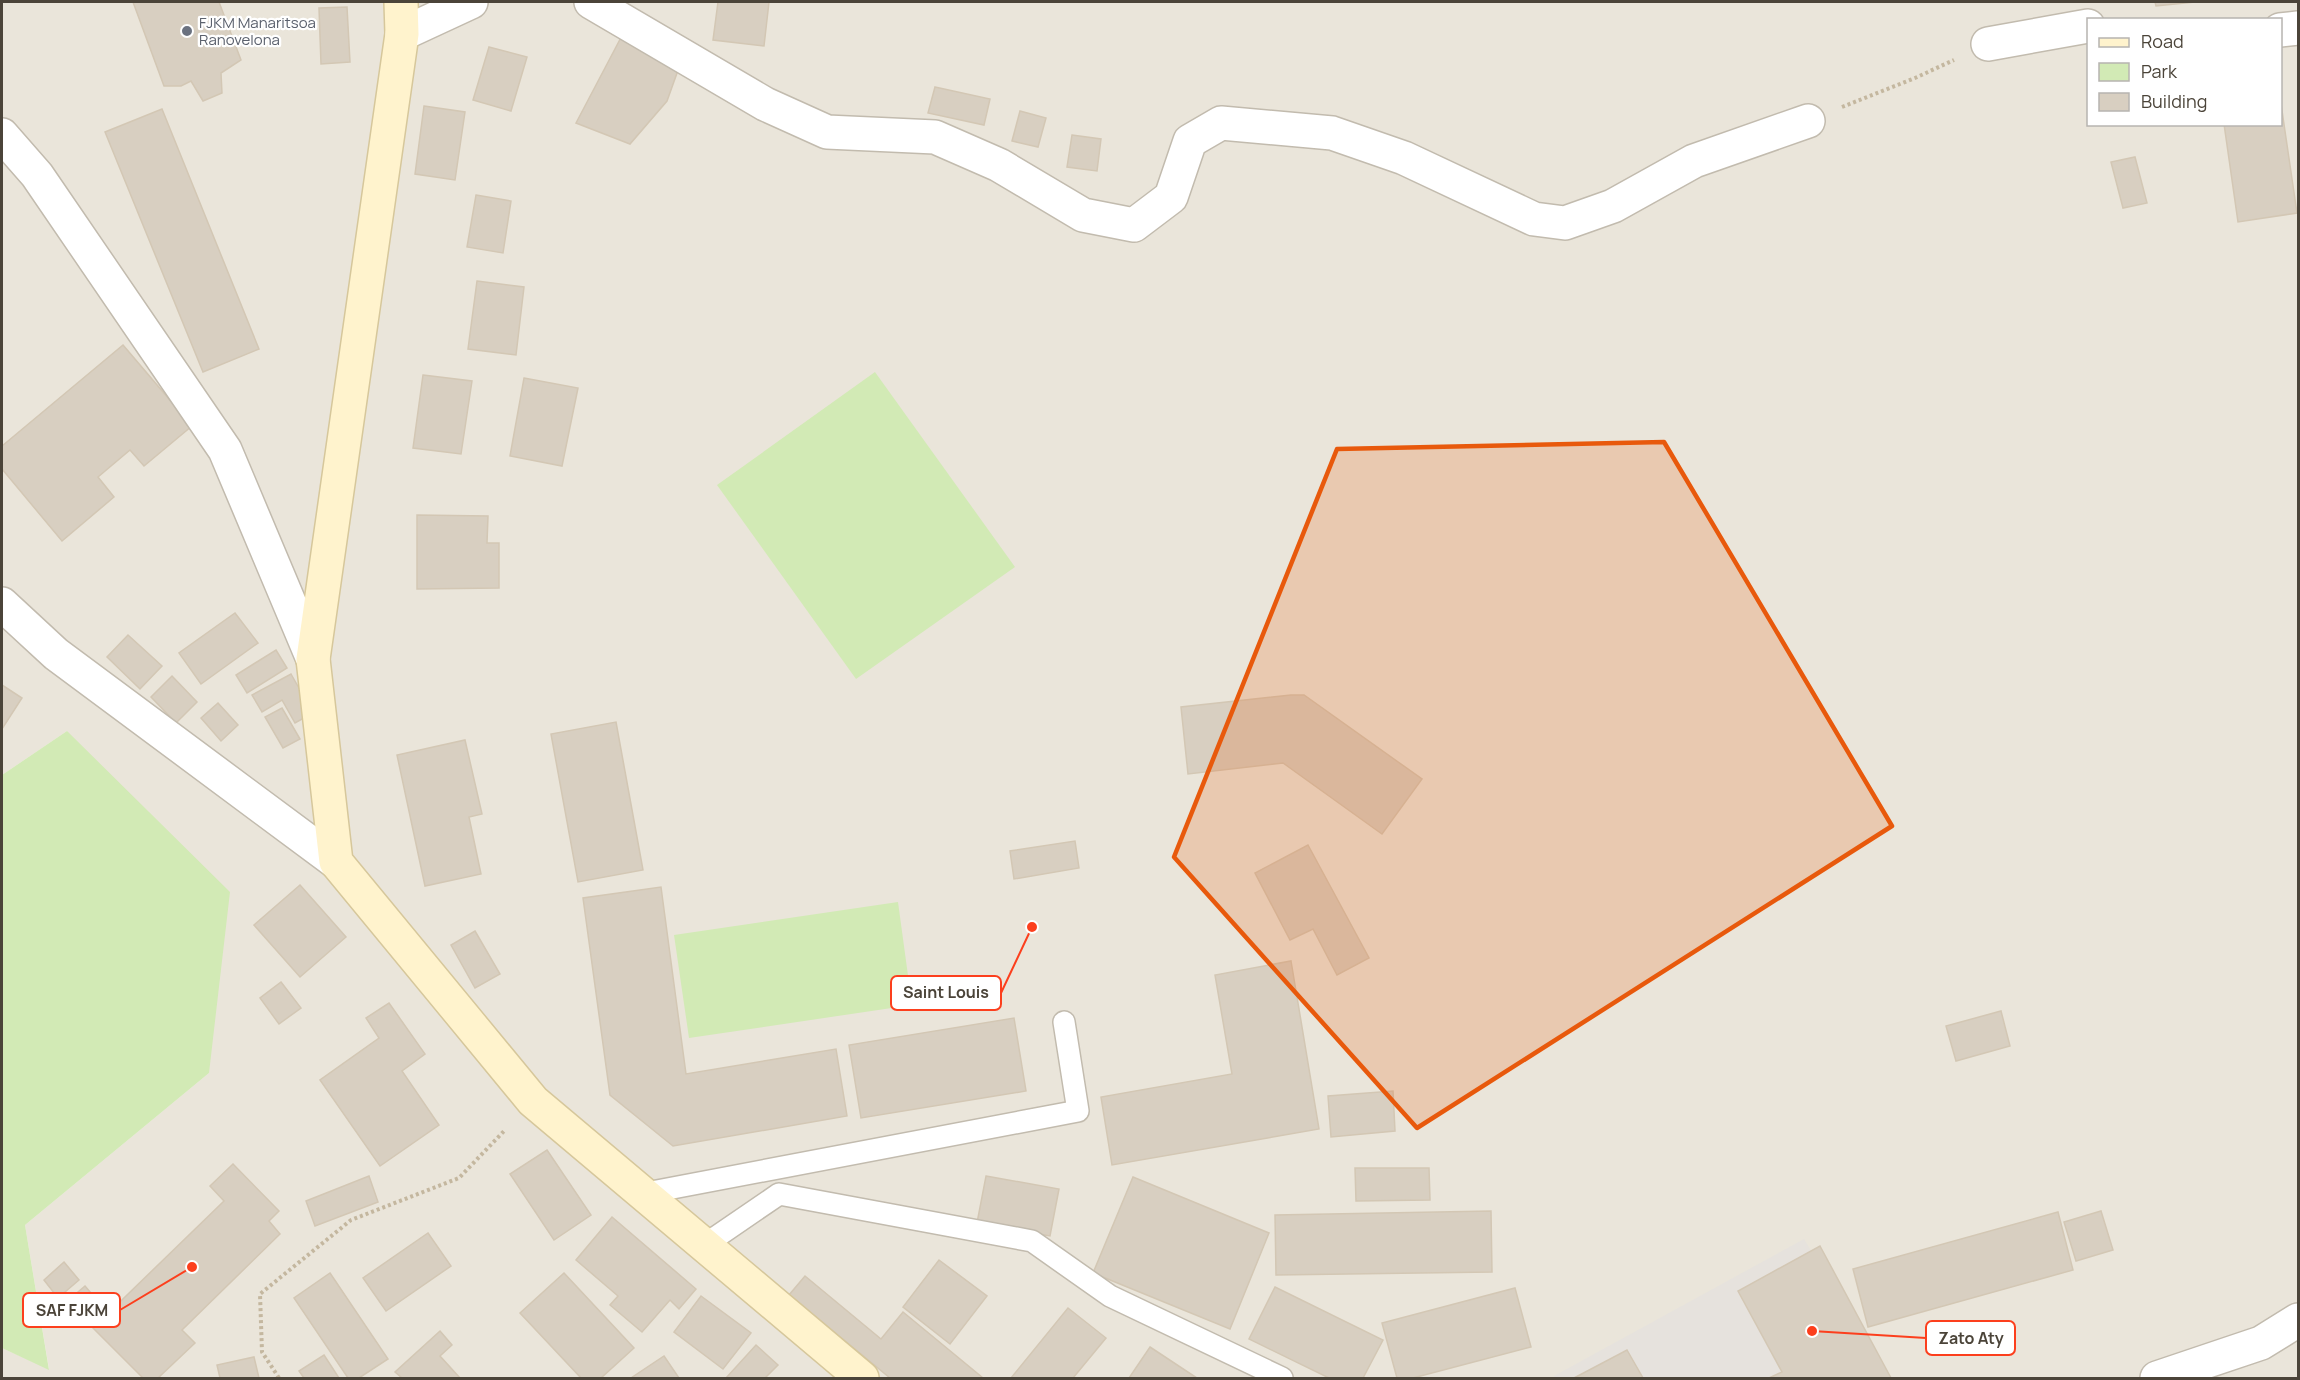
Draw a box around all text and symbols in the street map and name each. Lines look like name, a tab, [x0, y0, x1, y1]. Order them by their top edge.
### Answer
place label: FJKM Manaritsoa Ranovelona	[199, 12, 316, 50]
legend	[2087, 18, 2282, 126]
marker: FJKM Manaritsoa Ranovelona	[180, 24, 194, 38]
text: Road	[2141, 29, 2184, 53]
text: Park	[2141, 59, 2178, 83]
text: Building	[2141, 89, 2207, 113]
callout: Saint Louis	[891, 976, 1001, 1010]
text: Saint Louis	[903, 981, 989, 1003]
callout: SAF FJKM	[23, 1293, 120, 1327]
text: SAF FJKM	[36, 1299, 108, 1321]
callout: Zato Aty	[1926, 1321, 2015, 1355]
text: Zato Aty	[1938, 1327, 2004, 1349]

